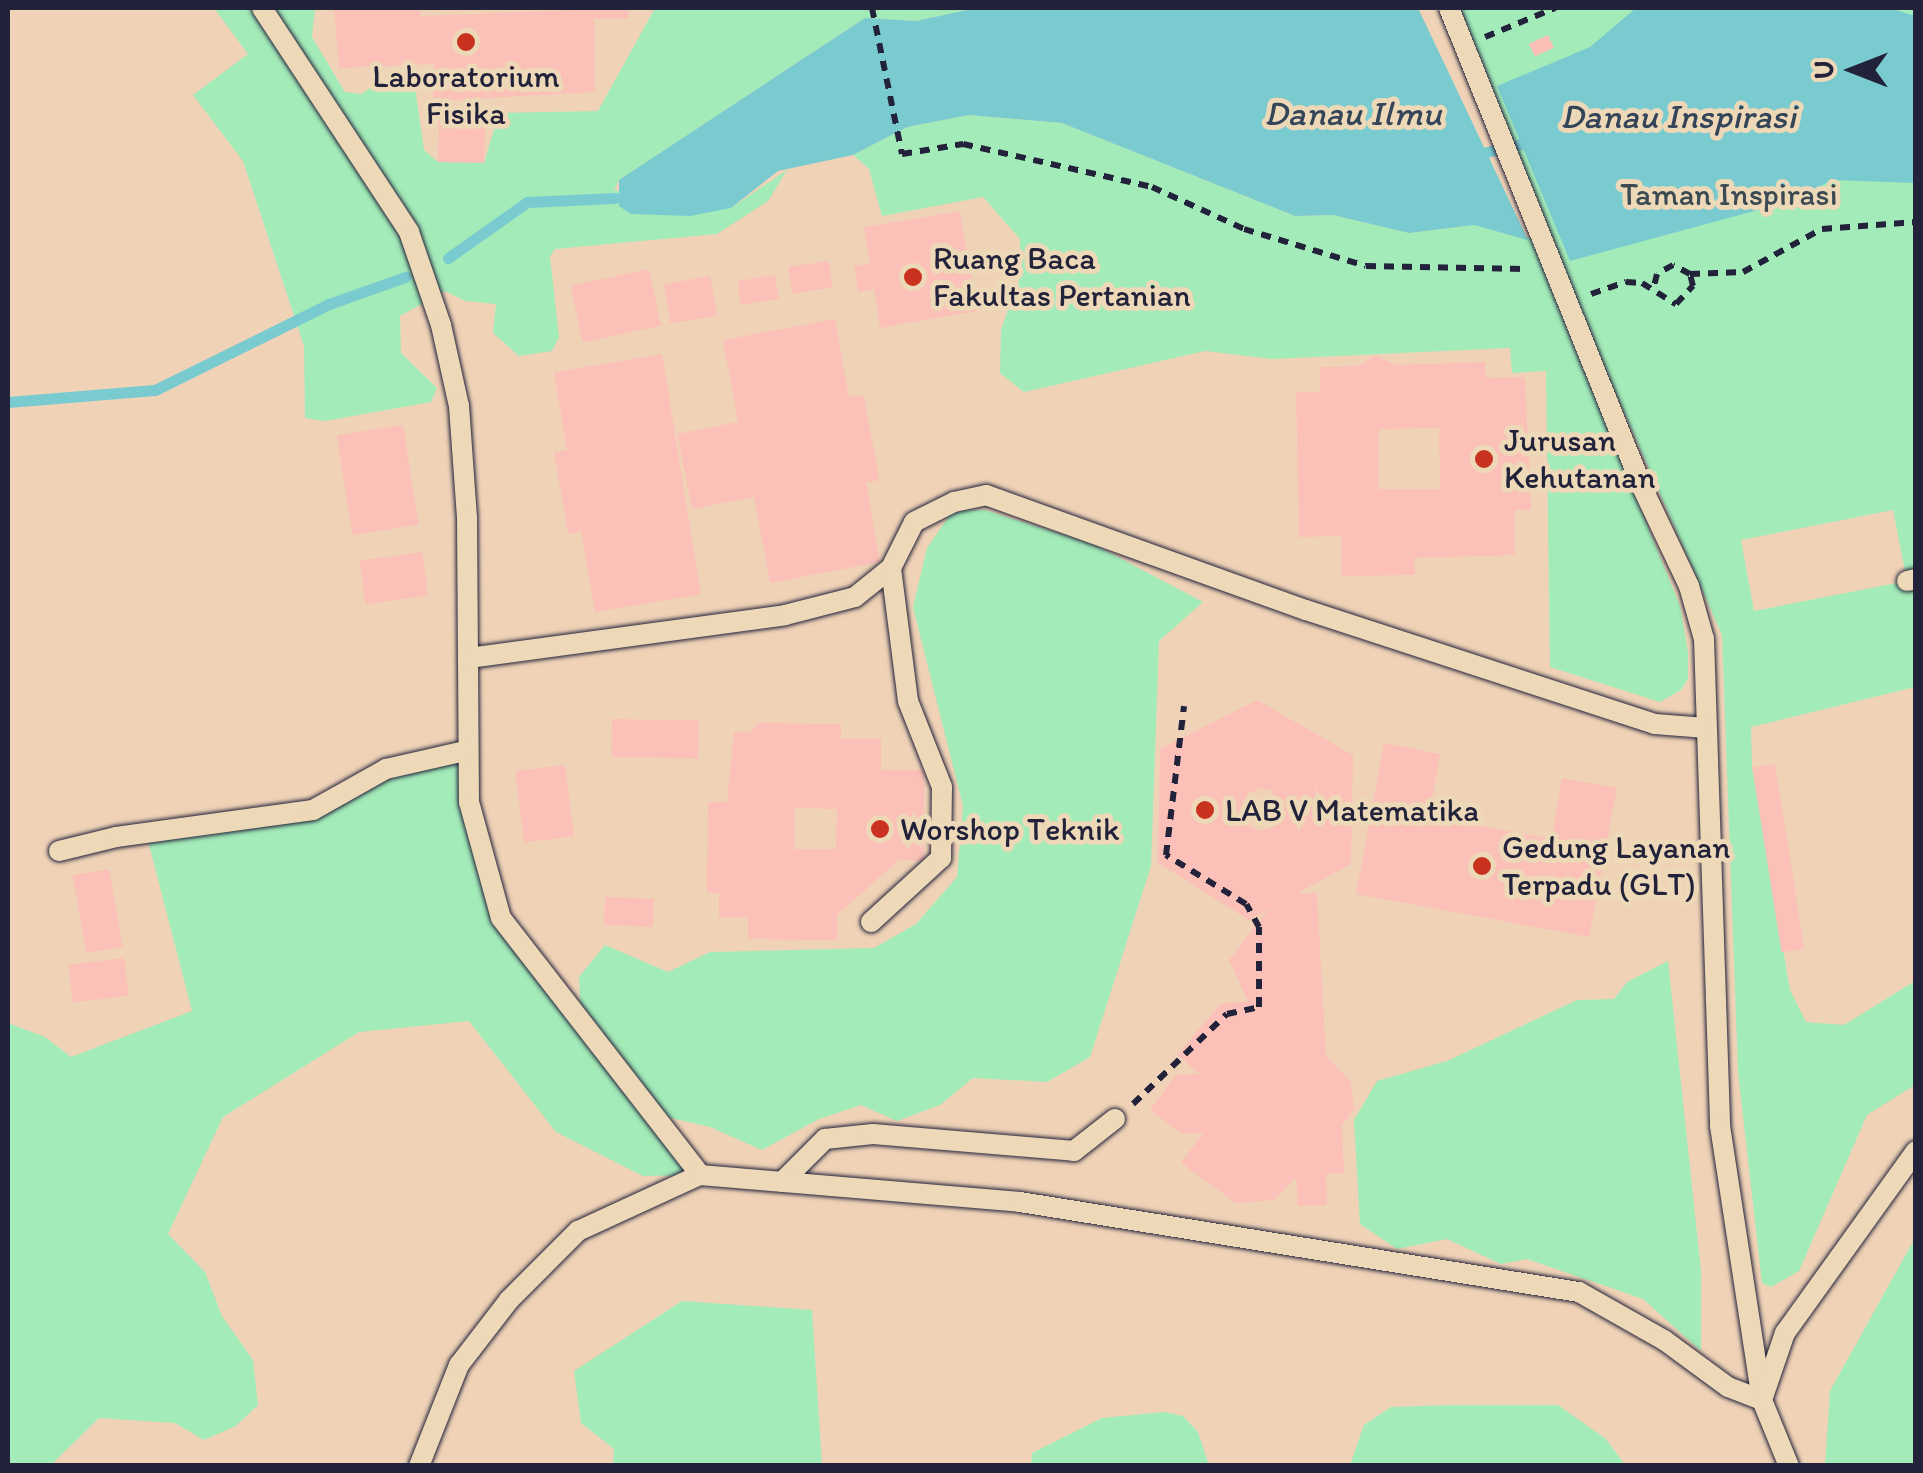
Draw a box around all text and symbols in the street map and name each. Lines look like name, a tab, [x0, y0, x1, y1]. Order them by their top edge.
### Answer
north arrow	[1803, 20, 1903, 120]
marker: Laboratorium Fisika	[455, 31, 477, 53]
place label: Laboratorium Fisika	[372, 58, 560, 133]
text: U	[1806, 61, 1840, 79]
water label: Danau Ilmu	[1265, 92, 1441, 134]
water label: Danau Inspirasi	[1559, 95, 1797, 137]
park label: Taman Inspirasi	[1620, 175, 1838, 213]
place label: Ruang Baca Fakultas Pertanian	[933, 240, 1192, 315]
marker: Ruang Baca Fakultas Pertanian	[902, 266, 924, 288]
place label: Jurusan Kehutanan	[1504, 422, 1656, 497]
marker: Jurusan Kehutanan	[1473, 448, 1495, 470]
place label: LAB V Matematika	[1225, 791, 1479, 829]
marker: LAB V Matematika	[1194, 799, 1216, 821]
place label: Worshop Teknik	[900, 810, 1115, 848]
marker: Worshop Teknik	[869, 818, 891, 840]
place label: Gedung Layanan Terpadu (GLT)	[1502, 829, 1730, 904]
marker: Gedung Layanan Terpadu (GLT)	[1471, 855, 1493, 877]

